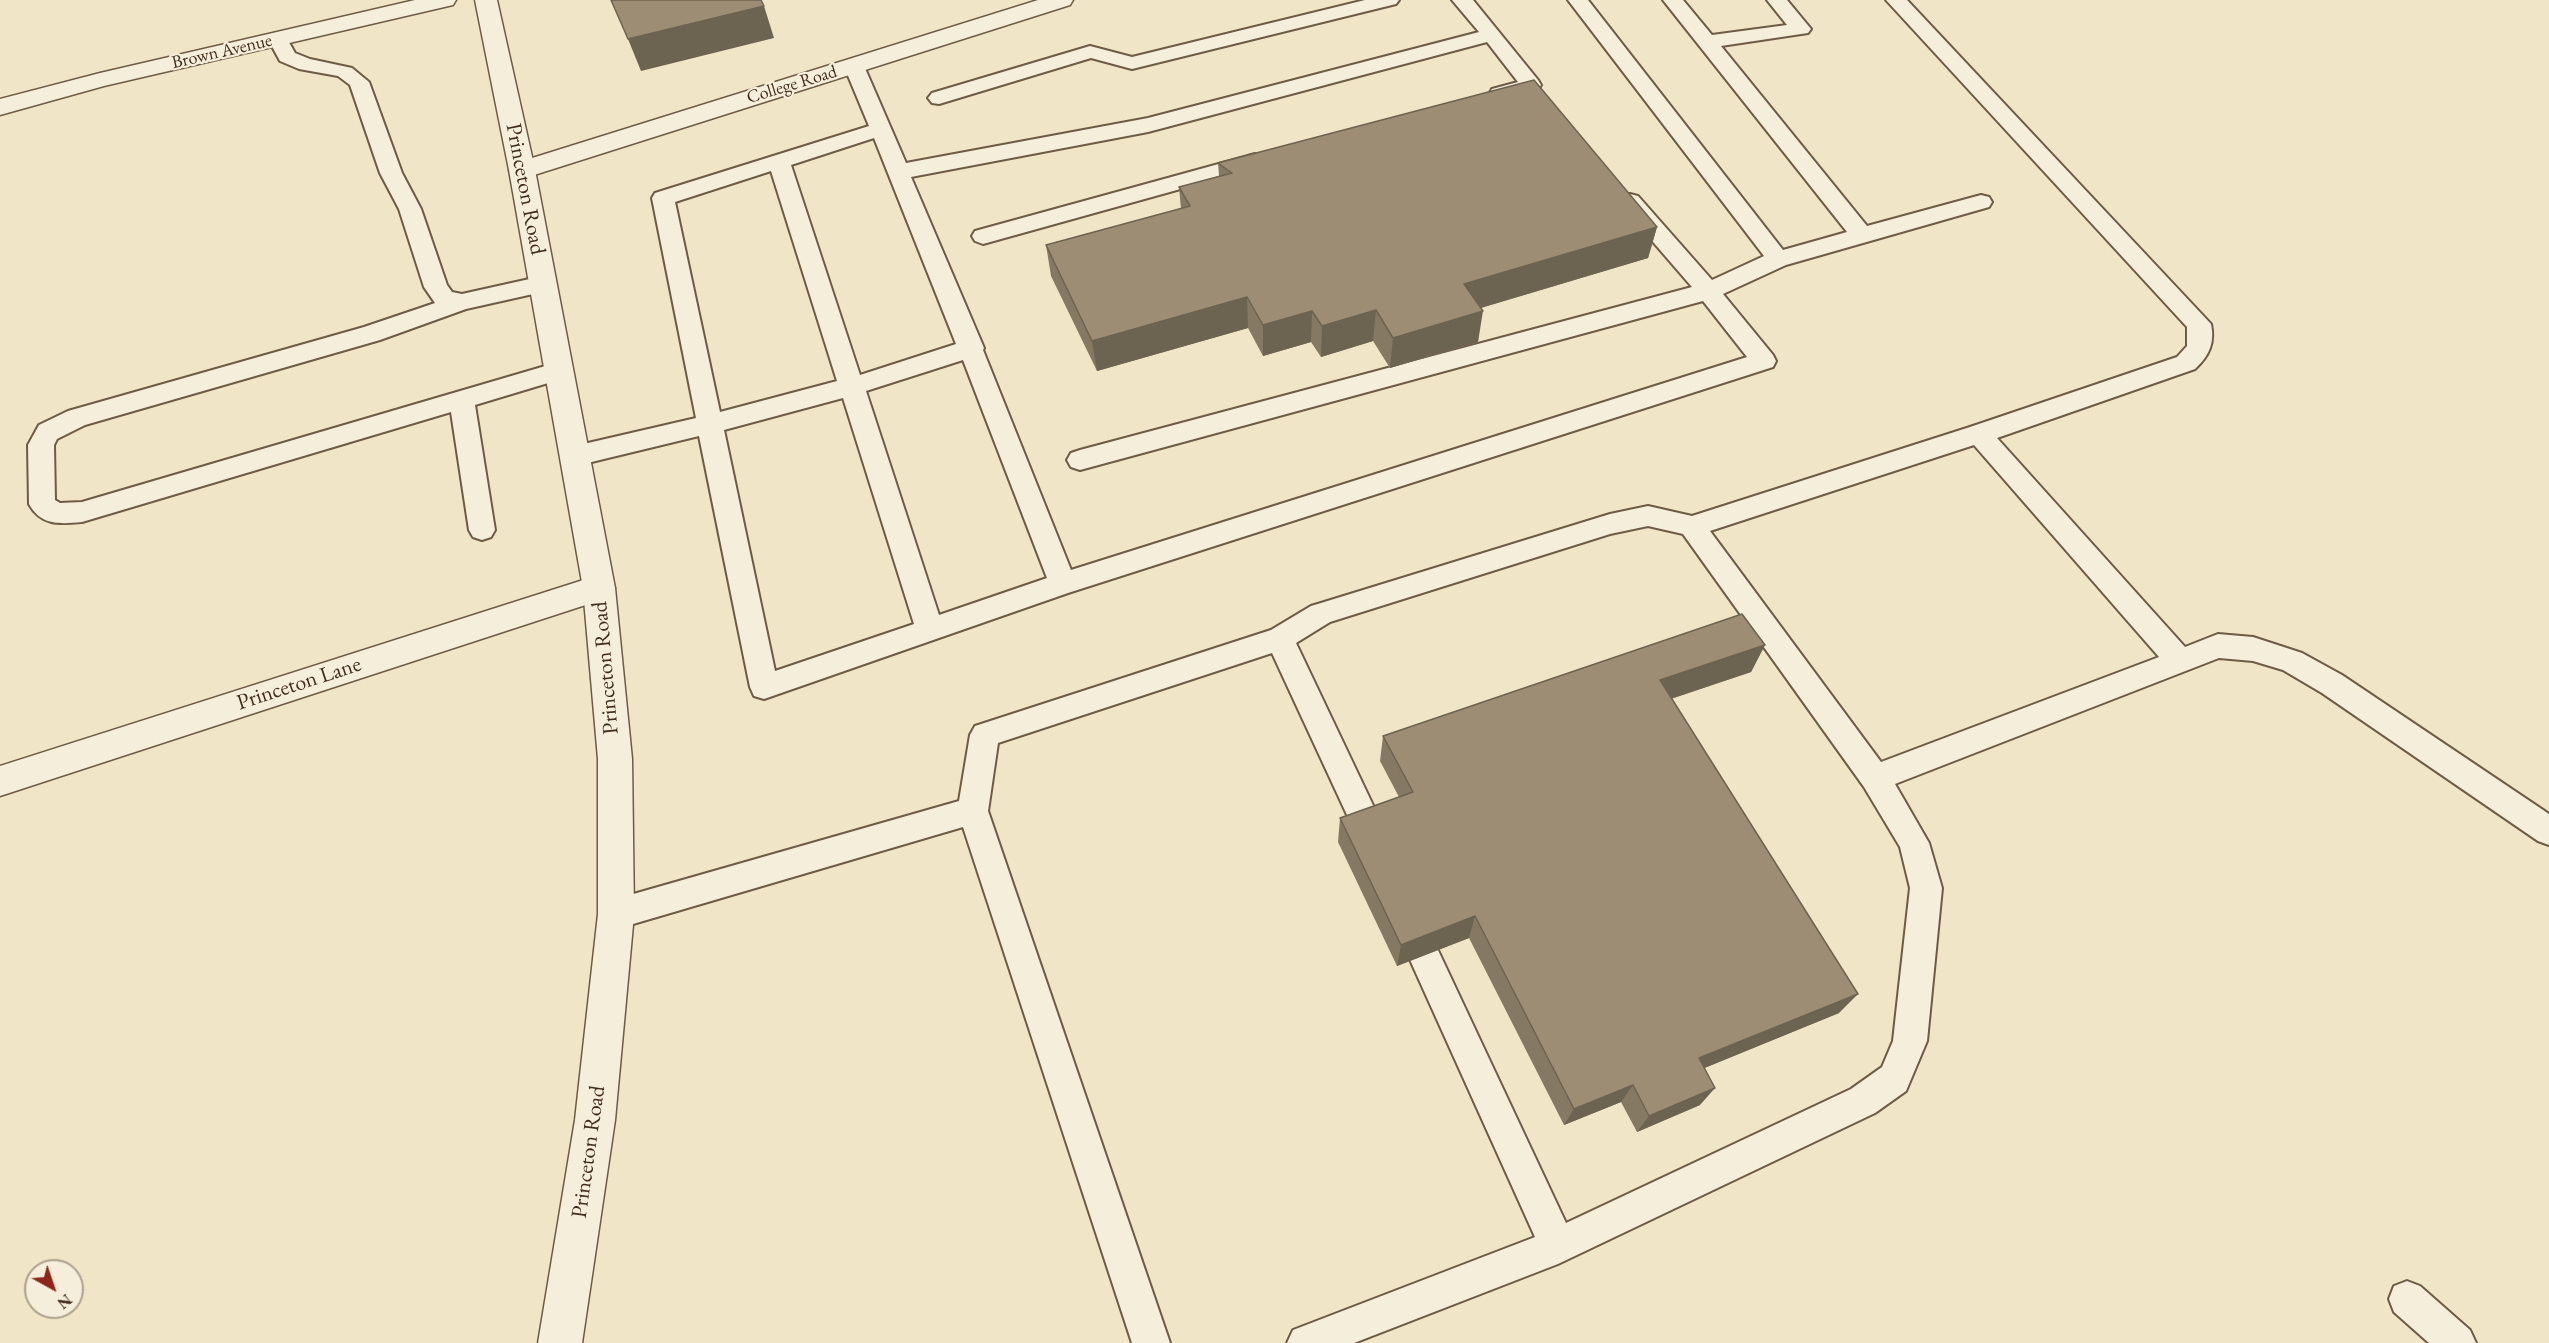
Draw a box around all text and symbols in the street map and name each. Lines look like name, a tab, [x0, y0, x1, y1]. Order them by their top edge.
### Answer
street label: Brown Avenue	[170, 30, 274, 74]
street label: College Road	[744, 61, 840, 109]
street label: Princeton Road	[499, 121, 551, 257]
street label: Princeton Road	[587, 600, 625, 736]
street label: Princeton Lane	[233, 651, 365, 717]
street label: Princeton Road	[567, 1084, 611, 1220]
north arrow	[24, 1259, 84, 1319]
text: N	[53, 1289, 76, 1314]

